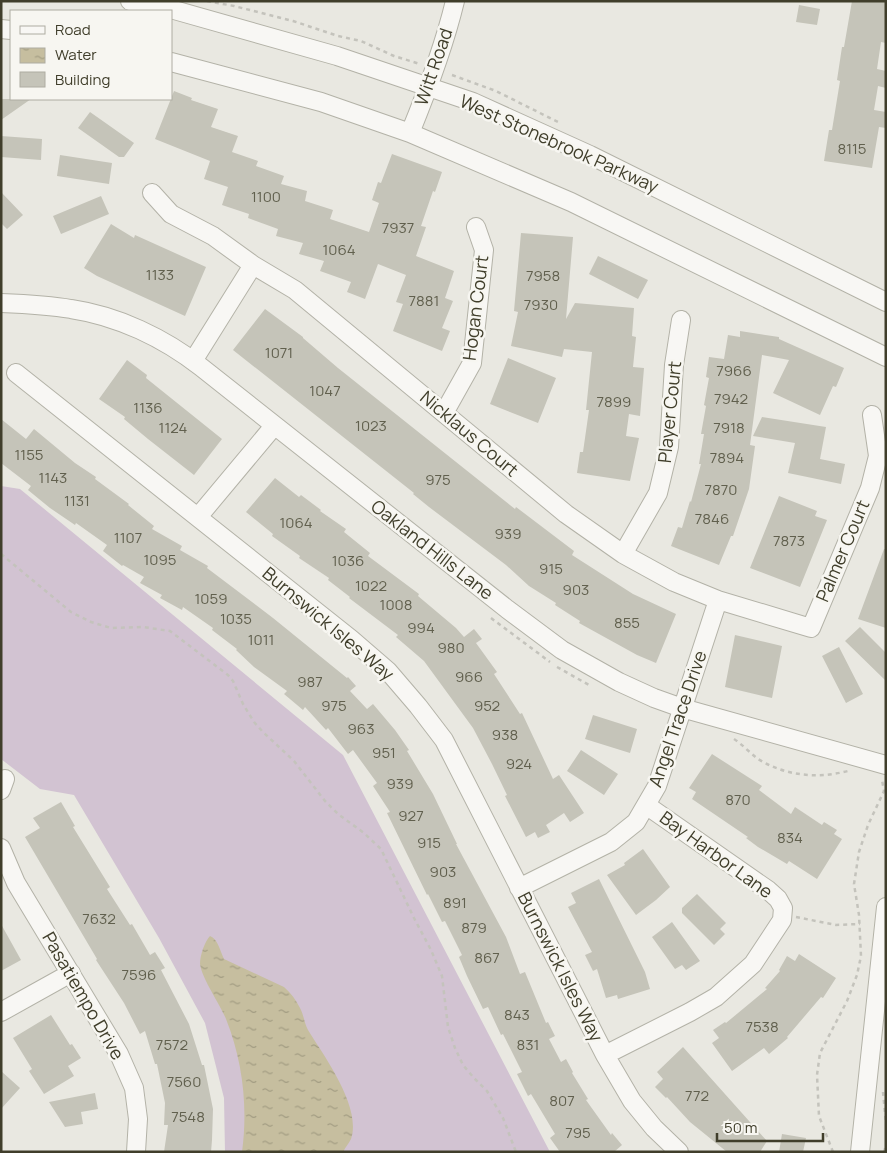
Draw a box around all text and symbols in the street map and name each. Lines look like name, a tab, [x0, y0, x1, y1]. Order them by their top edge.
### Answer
legend	[10, 10, 172, 100]
text: Road	[55, 19, 91, 40]
street label: Witt Road	[409, 25, 457, 109]
text: Water	[55, 44, 97, 65]
text: Building	[55, 69, 110, 90]
street label: West Stonebrook Parkway	[456, 88, 663, 198]
house number: 8115	[837, 138, 867, 159]
house number: 1100	[251, 186, 281, 207]
house number: 7937	[382, 217, 414, 238]
house number: 1064	[322, 239, 356, 260]
street label: Hogan Court	[457, 254, 493, 362]
house number: 1133	[146, 264, 174, 285]
house number: 7958	[526, 265, 560, 286]
house number: 7881	[409, 290, 439, 311]
house number: 7930	[524, 294, 558, 315]
house number: 1071	[265, 342, 293, 363]
street label: Player Court	[652, 360, 686, 464]
house number: 7966	[716, 360, 752, 381]
house number: 1047	[309, 380, 341, 401]
street label: Nicklaus Court	[415, 385, 524, 481]
house number: 7942	[714, 388, 748, 409]
house number: 7899	[597, 391, 631, 412]
house number: 1136	[133, 397, 163, 418]
house number: 1023	[355, 415, 387, 436]
house number: 1124	[159, 417, 188, 438]
house number: 7918	[713, 417, 745, 438]
house number: 1155	[14, 444, 44, 465]
house number: 7894	[710, 447, 744, 468]
house number: 1143	[39, 467, 67, 488]
house number: 975	[425, 469, 451, 490]
house number: 7870	[705, 479, 737, 500]
house number: 1131	[64, 490, 90, 511]
street label: Oakland Hills Lane	[366, 494, 499, 605]
street label: Palmer Court	[810, 496, 874, 605]
house number: 7846	[695, 508, 729, 529]
house number: 1064	[279, 512, 313, 533]
house number: 939	[495, 523, 521, 544]
house number: 1107	[114, 527, 142, 548]
house number: 7873	[773, 530, 805, 551]
house number: 1095	[144, 549, 176, 570]
house number: 1036	[332, 550, 364, 571]
house number: 915	[539, 558, 563, 579]
street label: Burnswick Isles Way	[258, 561, 400, 686]
house number: 1022	[355, 575, 387, 596]
house number: 903	[563, 579, 589, 600]
house number: 1059	[195, 588, 227, 609]
house number: 1008	[380, 594, 412, 615]
house number: 1035	[220, 608, 252, 629]
house number: 855	[614, 612, 640, 633]
house number: 994	[407, 617, 435, 638]
house number: 1011	[248, 629, 274, 650]
house number: 980	[437, 637, 465, 658]
street label: Angel Trace Drive	[642, 647, 712, 790]
house number: 966	[455, 666, 483, 687]
house number: 987	[297, 671, 323, 692]
house number: 975	[321, 695, 347, 716]
house number: 952	[474, 695, 500, 716]
house number: 963	[348, 718, 374, 739]
house number: 938	[492, 724, 518, 745]
house number: 951	[372, 742, 396, 763]
house number: 924	[506, 753, 532, 774]
house number: 939	[387, 773, 413, 794]
house number: 870	[725, 789, 751, 810]
house number: 927	[398, 805, 424, 826]
street label: Bay Harbor Lane	[655, 805, 778, 903]
house number: 834	[777, 827, 803, 848]
house number: 915	[417, 832, 441, 853]
house number: 903	[430, 861, 456, 882]
street label: Burnswick Isles Way	[513, 888, 609, 1046]
house number: 891	[443, 892, 467, 913]
house number: 7632	[82, 908, 116, 929]
house number: 879	[461, 917, 487, 938]
street label: Pasatiempo Drive	[38, 927, 130, 1064]
house number: 867	[474, 947, 500, 968]
house number: 7596	[122, 964, 156, 985]
house number: 843	[504, 1004, 530, 1025]
house number: 7538	[745, 1016, 779, 1037]
house number: 7572	[156, 1034, 188, 1055]
house number: 831	[517, 1034, 539, 1055]
house number: 7560	[167, 1071, 201, 1092]
house number: 772	[685, 1085, 709, 1106]
house number: 807	[549, 1090, 575, 1111]
house number: 7548	[171, 1106, 205, 1127]
scale bar	[717, 1110, 823, 1142]
text: 50 m	[724, 1117, 758, 1138]
house number: 795	[565, 1122, 591, 1143]

